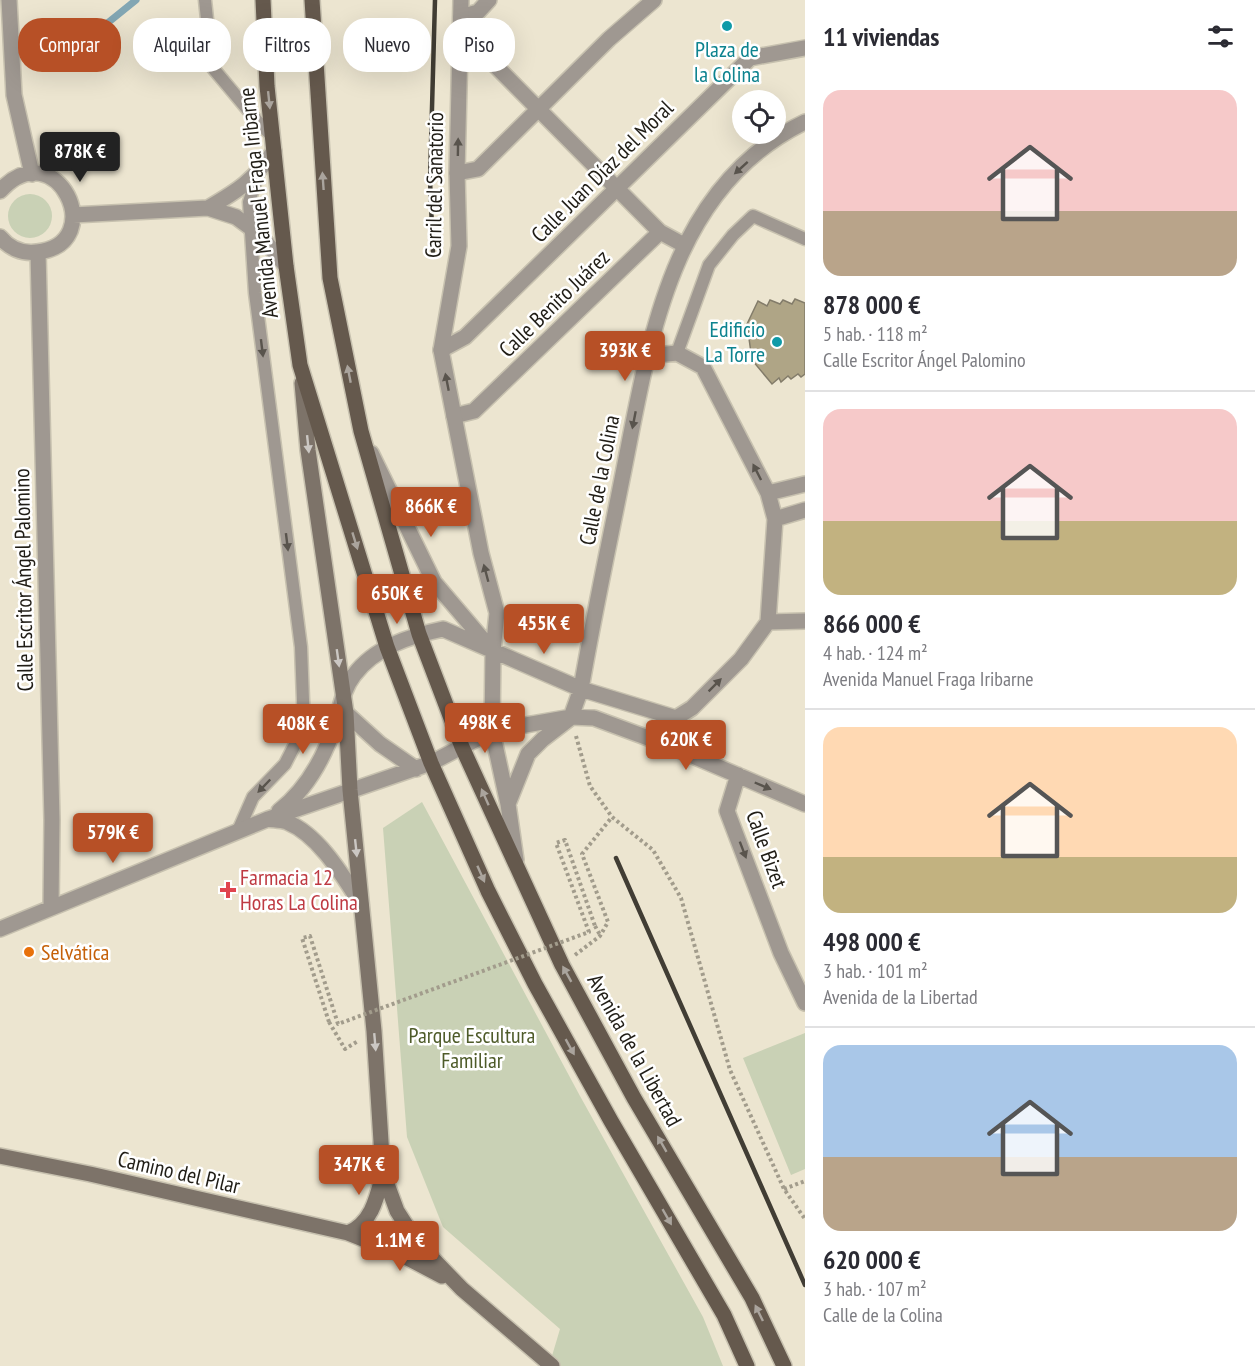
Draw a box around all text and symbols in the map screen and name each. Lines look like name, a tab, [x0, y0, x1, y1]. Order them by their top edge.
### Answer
chip: Comprar	[18, 18, 121, 72]
chip: Alquilar	[133, 18, 231, 72]
chip: Filtros	[243, 18, 331, 72]
chip: Nuevo	[343, 18, 431, 72]
chip: Piso	[443, 18, 515, 72]
marker: Plaza de la Colina	[720, 19, 734, 33]
text: 11 viviendas	[823, 20, 939, 53]
icon: filters	[1204, 20, 1237, 53]
place label: Plaza de la Colina	[694, 35, 760, 88]
street label: Avenida Manuel Fraga Iribarne	[232, 86, 284, 320]
map controls	[732, 90, 786, 144]
button: locate	[732, 90, 786, 144]
one-way arrow	[264, 91, 274, 110]
street label: Calle Juan Díaz del Moral	[525, 93, 680, 248]
street label: Carril del Sanatorio	[419, 112, 449, 258]
icon: home	[976, 129, 1084, 237]
pin: 878K €	[31, 132, 129, 183]
text: 878K €	[54, 138, 106, 164]
one-way arrow	[453, 138, 462, 157]
one-way arrow	[733, 161, 748, 175]
one-way arrow	[319, 171, 328, 190]
street label: Calle Benito Juárez	[493, 243, 615, 363]
text: 878 000 €	[823, 288, 921, 321]
place label: Edificio La Torre	[705, 315, 765, 368]
text: 5 hab. · 118 m²	[823, 321, 928, 347]
pin: 393K €	[576, 331, 674, 382]
marker: Edificio La Torre	[770, 335, 784, 349]
text: 393K €	[599, 337, 651, 363]
one-way arrow	[257, 339, 267, 358]
text: Calle Escritor Ángel Palomino	[823, 347, 1026, 373]
one-way arrow	[344, 364, 353, 383]
one-way arrow	[442, 372, 451, 391]
one-way arrow	[629, 411, 638, 430]
street label: Calle de la Colina	[573, 413, 625, 547]
one-way arrow	[303, 434, 313, 453]
icon: home	[976, 448, 1084, 556]
one-way arrow	[752, 463, 762, 480]
street label: Calle Escritor Ángel Palomino	[7, 468, 39, 692]
pin: 866K €	[382, 487, 480, 538]
text: 866K €	[405, 493, 457, 519]
one-way arrow	[283, 532, 292, 551]
one-way arrow	[350, 532, 360, 550]
one-way arrow	[481, 564, 491, 582]
pin: 650K €	[348, 574, 446, 625]
text: 650K €	[371, 580, 423, 606]
pin: 455K €	[495, 604, 593, 655]
text: 866 000 €	[823, 607, 921, 640]
text: 455K €	[518, 610, 570, 636]
text: 4 hab. · 124 m²	[823, 640, 928, 666]
one-way arrow	[333, 648, 342, 667]
text: Avenida Manuel Fraga Iribarne	[823, 666, 1034, 692]
one-way arrow	[708, 678, 722, 693]
pin: 498K €	[436, 703, 534, 754]
pin: 408K €	[254, 704, 352, 755]
text: 498K €	[459, 709, 511, 735]
text: 408K €	[277, 710, 329, 736]
pin: 620K €	[637, 720, 735, 771]
text: 620K €	[660, 726, 712, 752]
icon: home	[976, 766, 1084, 874]
one-way arrow	[258, 778, 272, 792]
one-way arrow	[755, 781, 773, 791]
one-way arrow	[480, 788, 490, 806]
street label: Calle Bizet	[740, 806, 794, 892]
pin: 579K €	[64, 813, 162, 864]
text: 579K €	[87, 819, 139, 845]
one-way arrow	[351, 839, 360, 858]
one-way arrow	[738, 842, 748, 860]
place label: Farmacia 12 Horas La Colina	[240, 863, 358, 916]
one-way arrow	[476, 866, 485, 883]
marker: Farmacia 12 Horas La Colina	[221, 883, 235, 897]
text: 498 000 €	[823, 925, 921, 958]
place label: Selvática	[41, 938, 109, 966]
marker: Selvática	[22, 945, 36, 959]
text: 3 hab. · 101 m²	[823, 958, 928, 984]
one-way arrow	[562, 965, 572, 982]
street label: Avenida de la Libertad	[582, 969, 688, 1131]
text: Avenida de la Libertad	[823, 984, 978, 1010]
park label: Parque Escultura Familiar	[409, 1021, 535, 1074]
one-way arrow	[370, 1033, 379, 1052]
one-way arrow	[565, 1039, 575, 1056]
icon: home	[976, 1084, 1084, 1192]
one-way arrow	[656, 1136, 667, 1152]
street label: Camino del Pilar	[115, 1144, 243, 1200]
pin: 347K €	[310, 1145, 408, 1196]
text: 347K €	[333, 1151, 385, 1177]
one-way arrow	[662, 1209, 672, 1226]
pin: 1.1M €	[351, 1221, 449, 1272]
text: 1.1M €	[375, 1227, 425, 1253]
text: 620 000 €	[823, 1243, 921, 1276]
text: 3 hab. · 107 m²	[823, 1276, 927, 1302]
text: Calle de la Colina	[823, 1302, 943, 1328]
one-way arrow	[755, 1305, 764, 1322]

